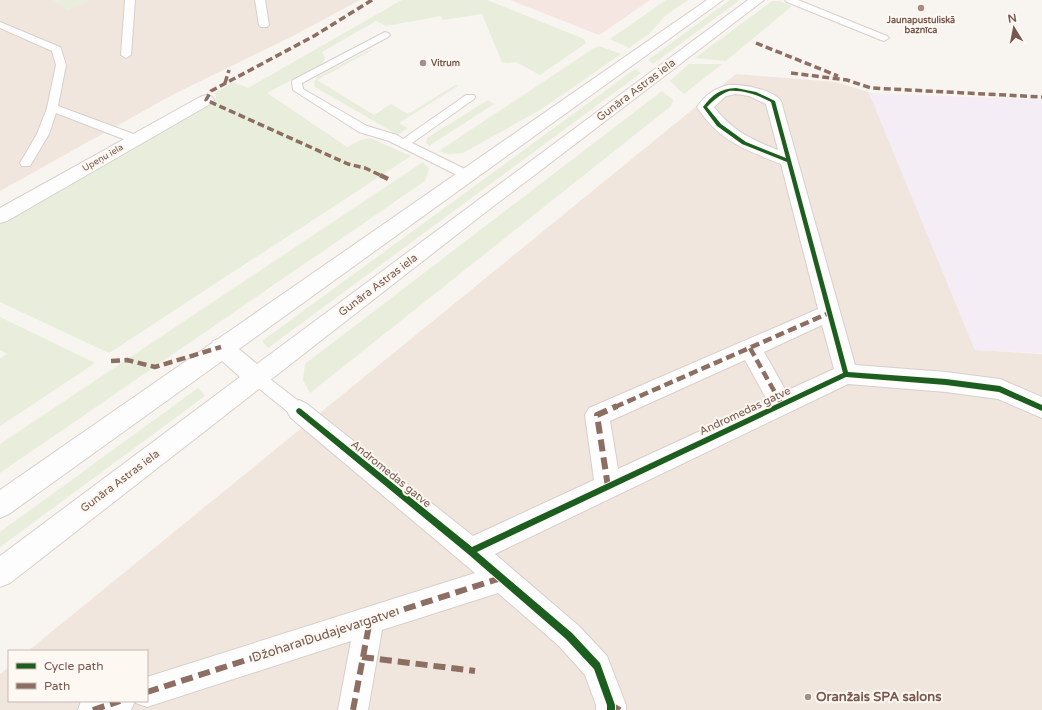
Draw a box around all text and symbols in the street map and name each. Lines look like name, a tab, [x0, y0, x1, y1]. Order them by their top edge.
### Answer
marker: Jaunapustuliskā baznīca	[916, 3, 926, 13]
north arrow	[994, 8, 1034, 48]
text: N	[1007, 11, 1018, 26]
place label: Jaunapustuliskā baznīca	[886, 15, 955, 36]
street label: Gunāra Astras iela	[594, 56, 678, 124]
marker: Vitrum	[418, 58, 428, 68]
place label: Vitrum	[431, 58, 460, 69]
street label: Upeņu iela	[81, 142, 125, 174]
street label: Gunāra Astras iela	[336, 251, 420, 319]
street label: Andromedas gatve	[697, 384, 793, 438]
street label: Andromedas gatve	[348, 438, 434, 510]
street label: Gunāra Astras iela	[78, 447, 162, 515]
street label: Džohara Dudajeva gatve	[250, 604, 398, 666]
legend	[8, 650, 148, 702]
text: Cycle path	[44, 659, 103, 673]
text: Path	[44, 679, 70, 693]
place label: Oranžais SPA salons	[816, 689, 941, 705]
marker: Oranžais SPA salons	[803, 692, 813, 702]

